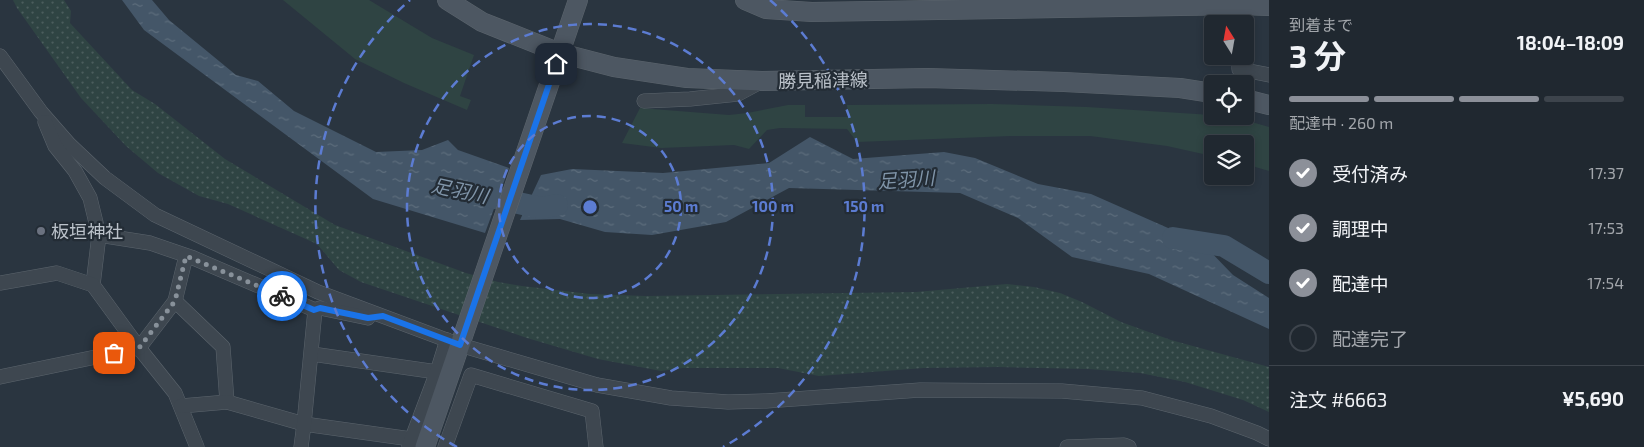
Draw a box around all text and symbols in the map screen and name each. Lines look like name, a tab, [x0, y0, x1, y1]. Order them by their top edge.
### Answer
north arrow	[1204, 15, 1254, 65]
map controls	[1204, 15, 1254, 185]
text: 到着まで	[1289, 15, 1353, 34]
text: 18:04–18:09	[1517, 31, 1624, 54]
text: 3 分	[1289, 36, 1346, 74]
pin	[535, 43, 577, 85]
icon: home	[542, 50, 570, 78]
street label: 勝見稲津線	[778, 68, 868, 92]
button: locate	[1204, 75, 1254, 125]
text: 配達中 · 260 m	[1289, 113, 1393, 132]
button: layers	[1204, 135, 1254, 185]
icon: check	[1289, 159, 1317, 187]
text: 受付済み	[1332, 162, 1408, 185]
text: 17:37	[1589, 163, 1624, 182]
water label: 足羽川	[877, 165, 937, 192]
water label: 足羽川	[430, 173, 492, 208]
text: 50 m	[664, 197, 698, 215]
text: 100 m	[752, 197, 794, 215]
text: 150 m	[844, 197, 884, 215]
centre of rings	[581, 198, 599, 216]
icon: check	[1289, 214, 1317, 242]
text: 調理中	[1332, 217, 1389, 240]
text: 17:53	[1588, 218, 1624, 237]
place label: 板垣神社	[51, 220, 123, 242]
marker: 板垣神社	[35, 225, 47, 237]
icon: check	[1289, 269, 1317, 297]
courier	[257, 271, 307, 321]
text: 配達中	[1332, 272, 1389, 295]
text: 17:54	[1587, 273, 1624, 292]
icon: bike	[268, 282, 296, 310]
text: 配達完了	[1332, 327, 1408, 350]
pin	[93, 332, 135, 374]
icon: bag	[100, 339, 128, 367]
text: ¥5,690	[1562, 387, 1624, 410]
text: 注文 #6663	[1289, 388, 1387, 411]

